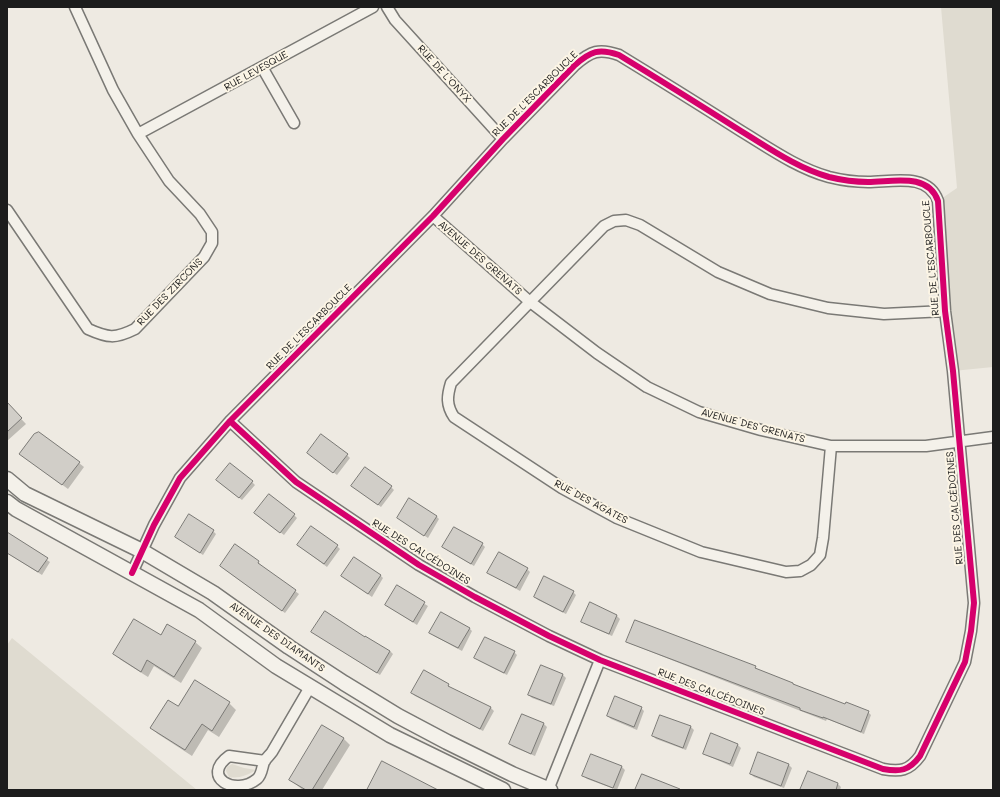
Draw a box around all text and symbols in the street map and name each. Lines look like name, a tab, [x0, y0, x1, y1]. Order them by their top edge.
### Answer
street label: RUE DE L'ONYX	[415, 43, 473, 105]
street label: RUE LEVESQUE	[222, 49, 290, 93]
street label: RUE DE L'ESCARBOUCLE	[490, 49, 580, 139]
street label: RUE DE L'ESCARBOUCLE	[920, 200, 942, 316]
street label: AVENUE DES GRENATS	[436, 218, 524, 298]
street label: RUE DES ZIRCONS	[135, 256, 205, 328]
street label: RUE DE L'ESCARBOUCLE	[264, 282, 354, 372]
street label: AVENUE DES GRENATS	[700, 406, 806, 446]
street label: RUE DES CALCÉDOINES	[944, 451, 966, 565]
street label: RUE DES AGATES	[552, 478, 630, 526]
street label: RUE DES CALCÉDOINES	[370, 517, 472, 587]
street label: AVENUE DES DIAMANTS	[227, 599, 327, 675]
street label: RUE DES CALCÉDOINES	[656, 666, 766, 718]

